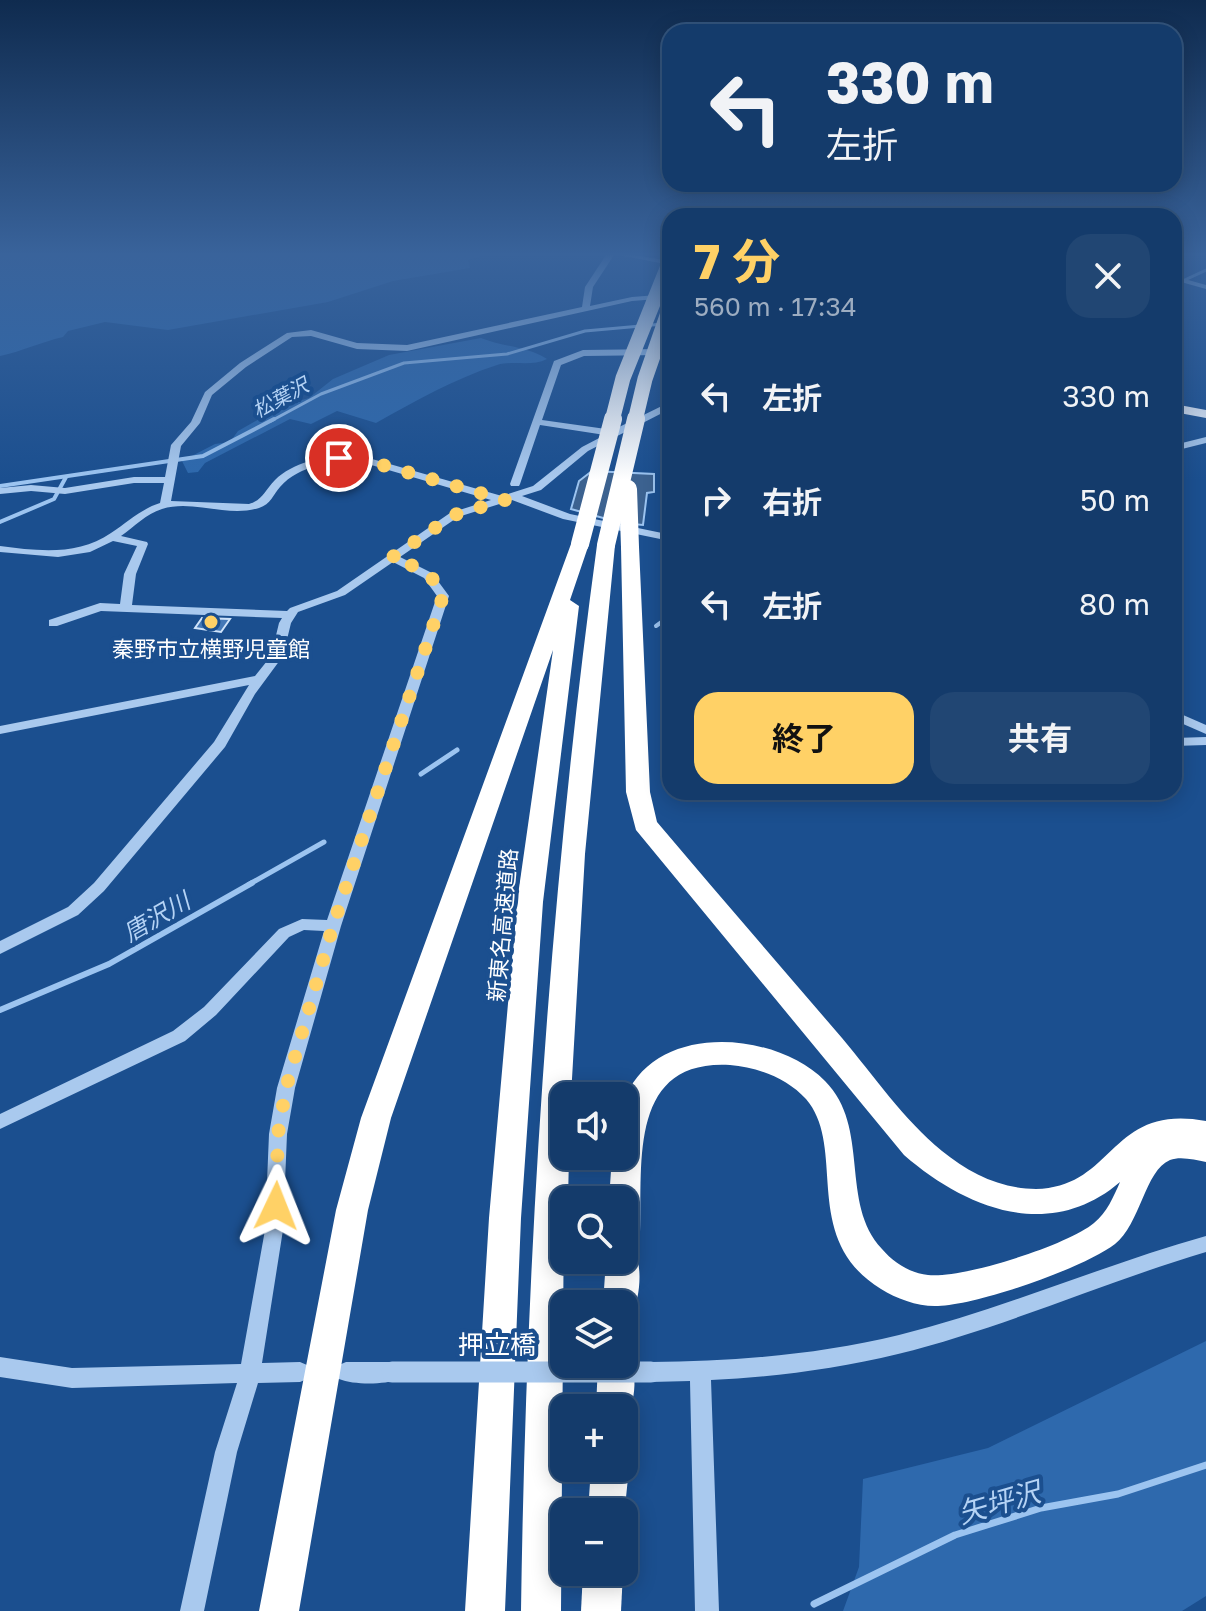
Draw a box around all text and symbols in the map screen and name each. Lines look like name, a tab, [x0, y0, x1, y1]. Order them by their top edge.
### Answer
text: 330 m	[826, 48, 994, 115]
icon: left	[694, 56, 798, 160]
text: 左折	[826, 123, 898, 166]
text: 7 分	[694, 232, 780, 290]
button: close	[1066, 234, 1150, 318]
text: 560 m · 17:34	[694, 291, 857, 322]
water label: 松葉沢	[248, 371, 315, 422]
icon: left	[694, 374, 738, 418]
text: 330 m	[1062, 378, 1150, 414]
text: 左折	[762, 380, 822, 416]
pin	[305, 424, 373, 492]
icon: arrive	[317, 436, 361, 480]
icon: right	[694, 478, 738, 522]
text: 50 m	[1080, 482, 1150, 518]
text: 右折	[762, 484, 822, 520]
icon: left	[694, 582, 738, 626]
text: 80 m	[1079, 586, 1150, 622]
text: 左折	[762, 588, 822, 624]
marker: 秦野市立横野児童館	[202, 613, 220, 631]
place label: 秦野市立横野児童館	[112, 635, 310, 662]
button: 終了	[694, 692, 914, 784]
button: 共有	[930, 692, 1150, 784]
street label: 新東名高速道路	[482, 847, 522, 1003]
water label: 唐沢川	[118, 884, 197, 947]
map controls	[550, 1082, 638, 1586]
button: sound	[550, 1082, 638, 1170]
position arrow	[234, 1164, 318, 1248]
button: search	[550, 1186, 638, 1274]
button: layers	[550, 1290, 638, 1378]
street label: 押立橋	[458, 1329, 536, 1360]
button: +	[550, 1394, 638, 1482]
water label: 矢坪沢	[954, 1473, 1048, 1529]
button: −	[550, 1498, 638, 1586]

